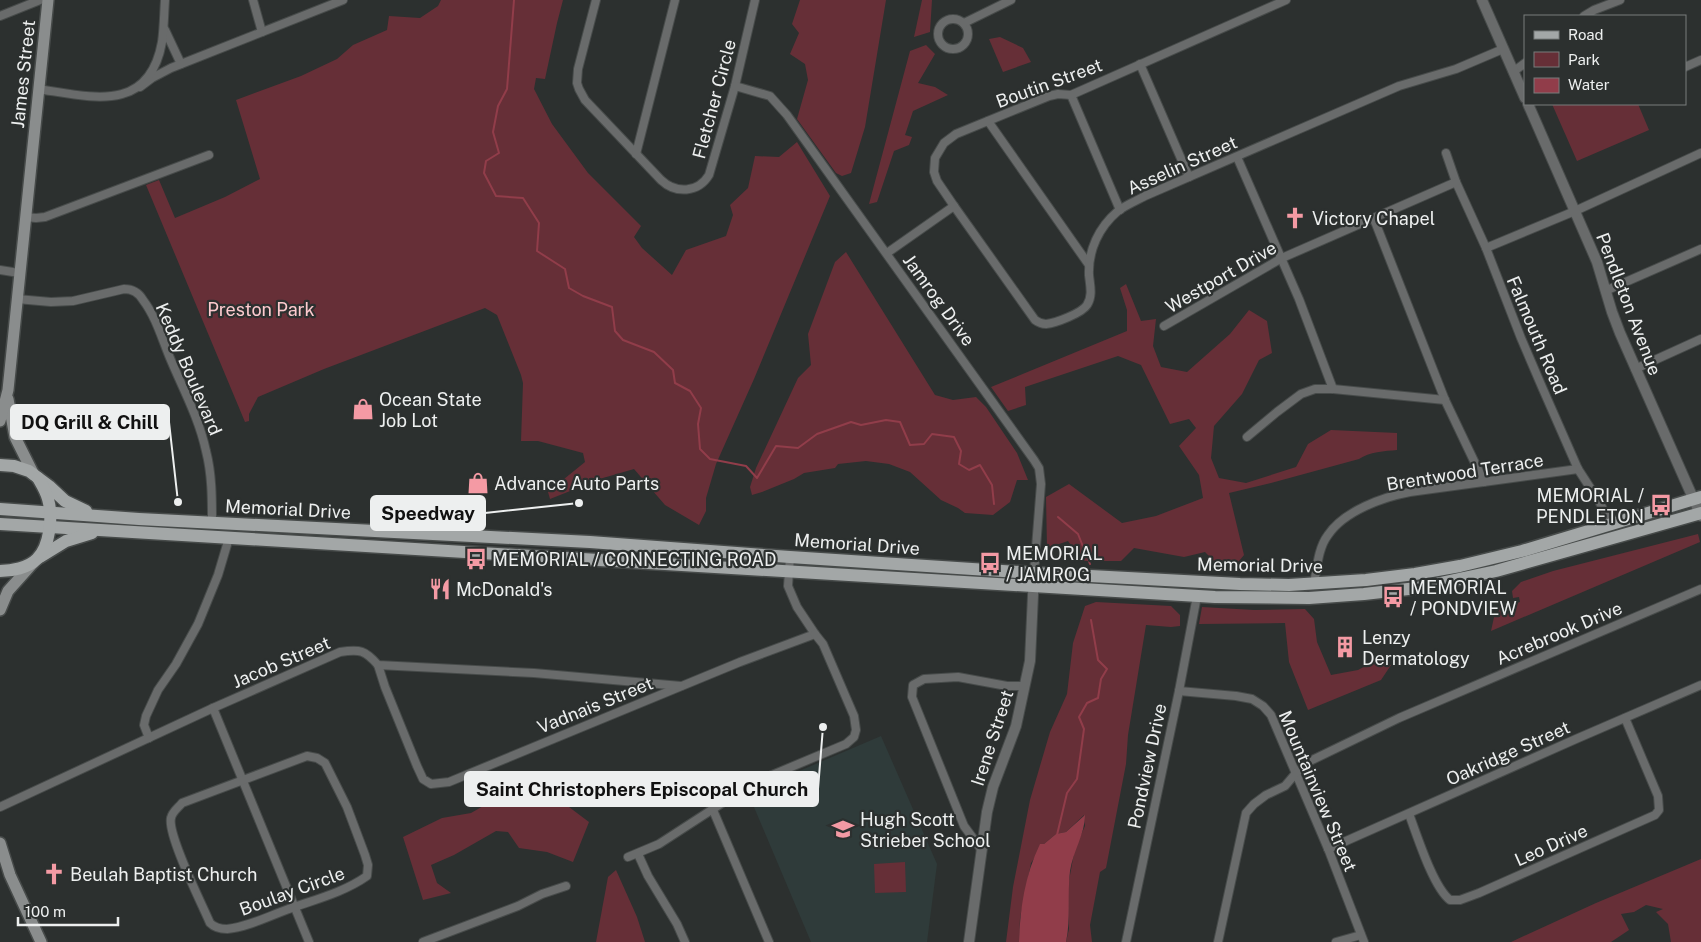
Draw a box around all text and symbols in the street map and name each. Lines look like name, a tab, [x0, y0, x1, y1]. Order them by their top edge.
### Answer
legend	[1524, 15, 1686, 105]
street label: James Street	[7, 19, 39, 129]
text: Road	[1568, 26, 1604, 43]
street label: Fletcher Circle	[688, 37, 740, 161]
text: Park	[1568, 51, 1600, 68]
street label: Boutin Street	[993, 54, 1105, 112]
text: Water	[1568, 76, 1610, 93]
street label: Asselin Street	[1124, 131, 1240, 199]
church icon: Victory Chapel	[1282, 205, 1308, 231]
place label: Victory Chapel	[1312, 208, 1435, 229]
street label: Pendleton Avenue	[1592, 230, 1666, 378]
street label: Westport Drive	[1162, 237, 1280, 317]
street label: Jamrog Drive	[899, 250, 979, 350]
street label: Falmouth Road	[1503, 273, 1571, 397]
park label: Preston Park	[207, 299, 315, 320]
street label: Keddy Boulevard	[152, 300, 226, 438]
place label: Ocean State Job Lot	[379, 389, 482, 431]
shop icon: Ocean State Job Lot	[350, 396, 376, 422]
callout: DQ Grill & Chill	[11, 405, 169, 439]
text: DQ Grill & Chill	[21, 411, 159, 433]
street label: Brentwood Terrace	[1385, 449, 1545, 495]
shop icon: Advance Auto Parts	[465, 470, 491, 496]
place label: Advance Auto Parts	[494, 473, 659, 494]
place label: MEMORIAL / PENDLETON	[1536, 485, 1645, 527]
bus stop icon: MEMORIAL / PENDLETON	[1648, 492, 1674, 518]
street label: Memorial Drive	[224, 495, 352, 523]
callout: Speedway	[371, 496, 485, 530]
text: Speedway	[381, 502, 475, 524]
street label: Memorial Drive	[793, 529, 921, 559]
place label: MEMORIAL / JAMROG	[1006, 543, 1103, 585]
bus stop icon: MEMORIAL / CONNECTING ROAD	[463, 546, 489, 572]
place label: MEMORIAL / CONNECTING ROAD	[492, 549, 777, 570]
bus stop icon: MEMORIAL / JAMROG	[977, 550, 1003, 576]
street label: Memorial Drive	[1197, 553, 1323, 577]
restaurant icon: McDonald's	[427, 576, 453, 602]
place label: MEMORIAL / PONDVIEW	[1410, 577, 1517, 619]
place label: McDonald's	[456, 579, 552, 600]
bus stop icon: MEMORIAL / PONDVIEW	[1380, 584, 1406, 610]
street label: Acrebrook Drive	[1493, 597, 1625, 669]
place label: Lenzy Dermatology	[1362, 627, 1470, 669]
street label: Jacob Street	[229, 632, 333, 692]
building icon: Lenzy Dermatology	[1332, 634, 1358, 660]
street label: Vadnais Street	[534, 672, 656, 738]
street label: Irene Street	[967, 687, 1017, 789]
street label: Pondview Drive	[1123, 701, 1171, 831]
street label: Mountainview Street	[1275, 707, 1361, 875]
street label: Oakridge Street	[1443, 716, 1573, 790]
callout: Saint Christophers Episcopal Church	[465, 772, 818, 806]
text: Saint Christophers Episcopal Church	[476, 778, 808, 800]
place label: Hugh Scott Strieber School	[860, 809, 991, 851]
school or university icon: Hugh Scott Strieber School	[830, 816, 856, 842]
street label: Leo Drive	[1511, 820, 1591, 870]
church icon: Beulah Baptist Church	[41, 861, 67, 887]
street label: Boulay Circle	[236, 862, 348, 920]
place label: Beulah Baptist Church	[70, 864, 257, 885]
scale bar	[18, 894, 118, 926]
text: 100 m	[25, 903, 66, 920]

